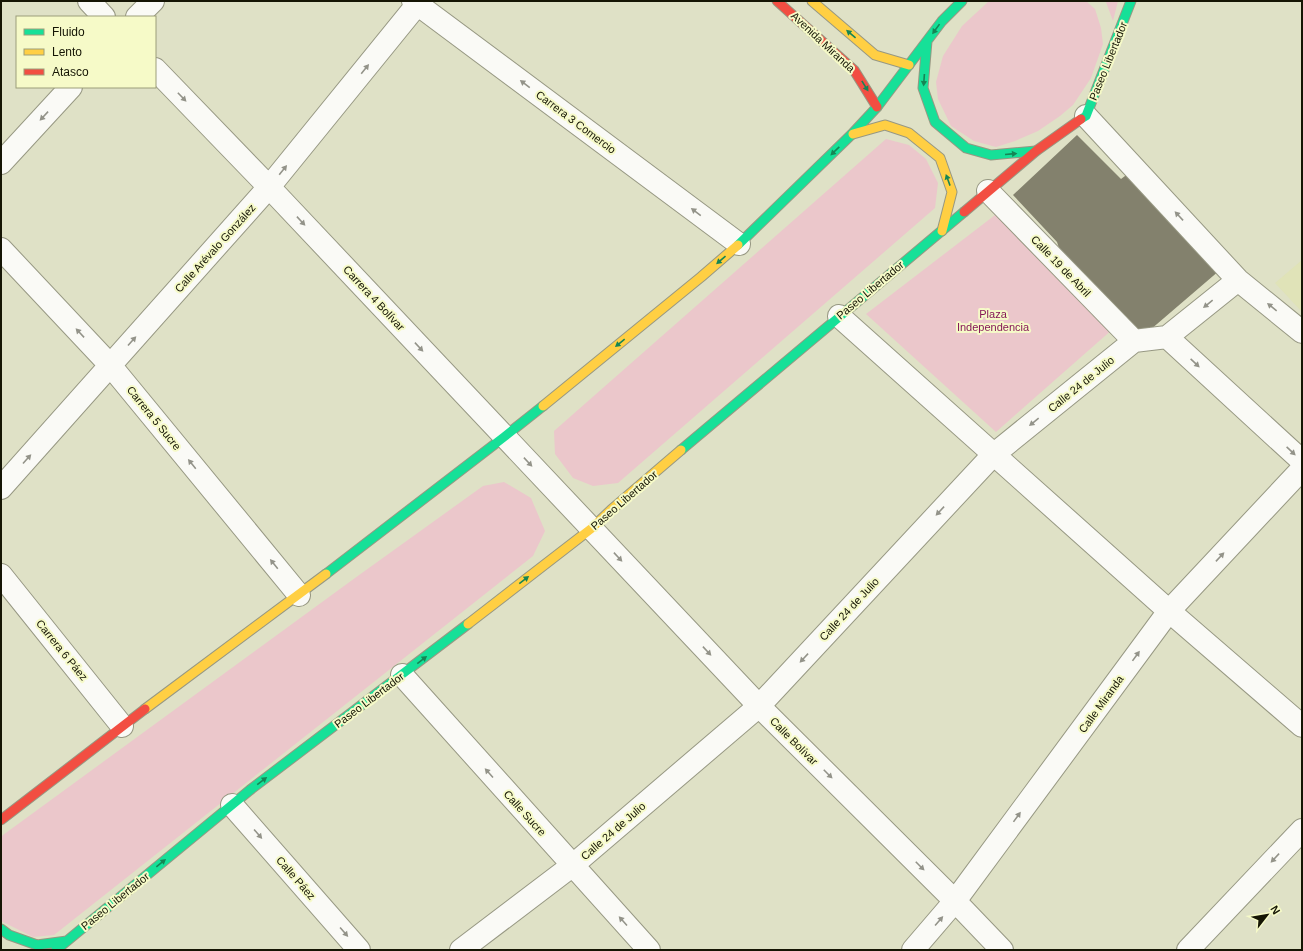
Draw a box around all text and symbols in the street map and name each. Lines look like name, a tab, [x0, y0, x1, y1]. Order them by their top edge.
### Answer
street label: Avenida Miranda	[789, 10, 858, 75]
legend	[16, 16, 156, 88]
street label: Paseo Libertador	[1087, 20, 1129, 102]
one-way arrow	[931, 24, 940, 35]
text: Fluido	[52, 25, 85, 39]
one-way arrow	[845, 30, 856, 39]
text: Lento	[52, 45, 82, 59]
one-way arrow	[360, 63, 369, 74]
text: Atasco	[52, 65, 89, 79]
one-way arrow	[920, 74, 927, 86]
one-way arrow	[520, 81, 530, 89]
one-way arrow	[861, 81, 868, 92]
street label: Carrera 3 Comercio	[534, 88, 618, 156]
one-way arrow	[177, 92, 187, 102]
one-way arrow	[40, 111, 49, 121]
one-way arrow	[830, 146, 840, 156]
one-way arrow	[1005, 150, 1017, 157]
one-way arrow	[278, 164, 287, 175]
one-way arrow	[945, 174, 951, 186]
street label: Calle Arévalo González	[172, 201, 258, 295]
one-way arrow	[691, 208, 702, 217]
one-way arrow	[1175, 211, 1184, 222]
one-way arrow	[297, 216, 306, 226]
street label: Calle 19 de Abril	[1029, 233, 1093, 299]
one-way arrow	[715, 255, 726, 264]
street label: Paseo Libertador	[834, 258, 906, 322]
street label: Carrera 4 Bolívar	[341, 263, 407, 333]
one-way arrow	[1202, 300, 1213, 308]
one-way arrow	[1267, 303, 1277, 312]
park label: Plaza Independencia	[957, 308, 1030, 333]
one-way arrow	[75, 328, 85, 338]
one-way arrow	[128, 335, 137, 346]
one-way arrow	[615, 338, 626, 347]
one-way arrow	[414, 342, 424, 352]
street label: Calle 24 de Julio	[1046, 354, 1116, 414]
one-way arrow	[1191, 358, 1200, 367]
street label: Carrera 5 Sucre	[125, 384, 183, 452]
one-way arrow	[1028, 417, 1039, 426]
one-way arrow	[1286, 446, 1296, 456]
one-way arrow	[22, 454, 31, 463]
one-way arrow	[523, 457, 532, 467]
one-way arrow	[187, 459, 196, 470]
street label: Paseo Libertador	[588, 468, 660, 532]
one-way arrow	[936, 507, 945, 516]
one-way arrow	[613, 552, 623, 562]
one-way arrow	[1215, 552, 1225, 562]
one-way arrow	[270, 559, 279, 570]
street label: Calle 24 de Julio	[817, 575, 881, 643]
one-way arrow	[519, 576, 530, 585]
street label: Carrera 6 Páez	[34, 617, 90, 683]
one-way arrow	[703, 646, 712, 656]
one-way arrow	[1132, 651, 1140, 662]
one-way arrow	[799, 653, 809, 663]
one-way arrow	[416, 656, 427, 664]
street label: Paseo Libertador	[332, 670, 406, 730]
street label: Calle Miranda	[1076, 672, 1126, 735]
street label: Calle Bolívar	[768, 715, 821, 768]
one-way arrow	[485, 767, 494, 778]
one-way arrow	[823, 769, 833, 779]
one-way arrow	[257, 777, 268, 785]
street label: Calle Sucre	[502, 788, 548, 838]
street label: Calle 24 de Julio	[578, 800, 648, 862]
one-way arrow	[1013, 812, 1022, 823]
one-way arrow	[253, 829, 262, 840]
one-way arrow	[1270, 853, 1280, 863]
street label: Calle Páez	[274, 854, 318, 902]
one-way arrow	[156, 859, 167, 868]
one-way arrow	[915, 861, 925, 871]
street label: Paseo Libertador	[79, 870, 152, 932]
north arrow	[1247, 895, 1287, 935]
text: N	[1268, 903, 1283, 916]
one-way arrow	[934, 915, 943, 926]
one-way arrow	[618, 916, 628, 926]
one-way arrow	[339, 927, 348, 937]

